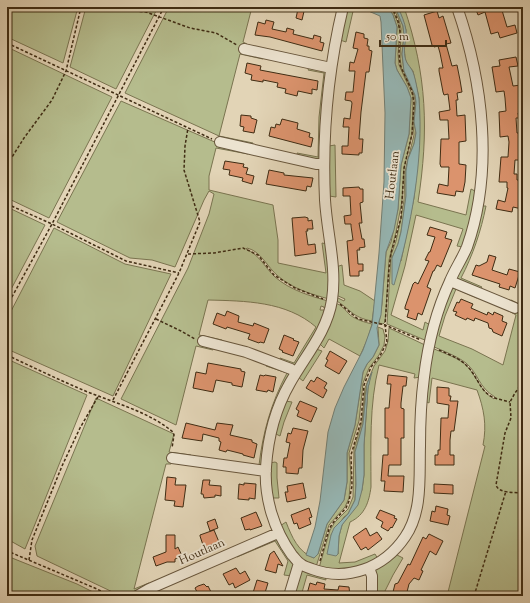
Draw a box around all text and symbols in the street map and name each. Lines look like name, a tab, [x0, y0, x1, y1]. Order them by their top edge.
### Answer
scale bar	[380, 22, 446, 48]
text: 50 m	[385, 28, 409, 46]
street label: Houtlaan	[381, 150, 405, 200]
street label: Houtlaan	[176, 534, 228, 570]

